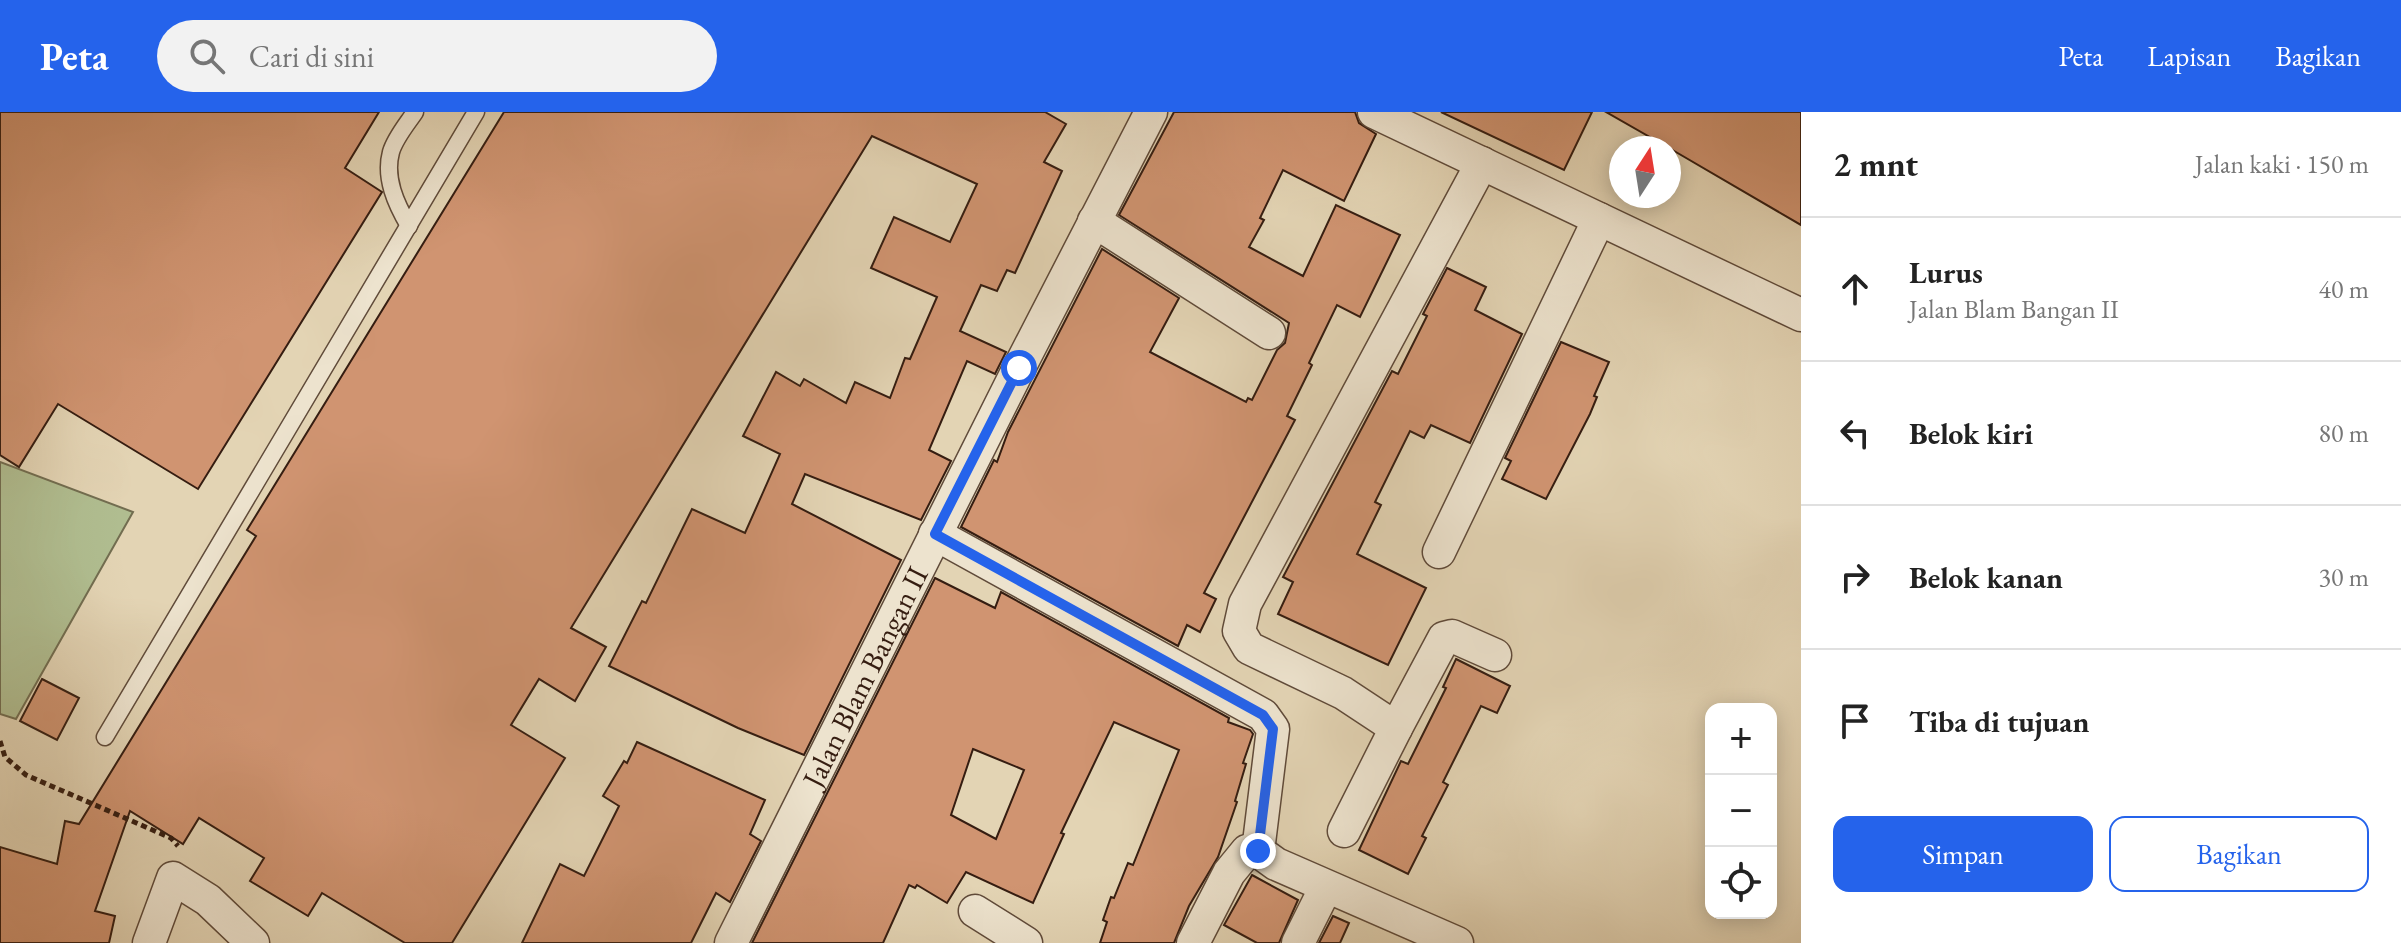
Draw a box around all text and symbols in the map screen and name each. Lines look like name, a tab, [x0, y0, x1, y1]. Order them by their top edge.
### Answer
search box	[157, 20, 717, 92]
text: Peta	[40, 32, 109, 81]
icon: search	[185, 34, 229, 78]
text: Cari di sini	[249, 37, 374, 76]
text: Peta	[2058, 38, 2103, 74]
text: Lapisan	[2147, 38, 2231, 74]
text: Bagikan	[2275, 38, 2361, 74]
north arrow	[1609, 136, 1681, 208]
text: 2 mnt	[1833, 142, 1918, 186]
text: Jalan kaki · 150 m	[2195, 147, 2369, 181]
text: Lurus	[1909, 253, 1983, 292]
icon: ahead	[1833, 267, 1877, 311]
text: 40 m	[2319, 272, 2369, 306]
text: Jalan Blam Bangan II	[1909, 292, 2119, 326]
route start	[1001, 350, 1037, 386]
icon: left	[1833, 411, 1877, 455]
text: Belok kiri	[1909, 414, 2033, 453]
text: 80 m	[2319, 416, 2369, 450]
icon: right	[1833, 555, 1877, 599]
text: Belok kanan	[1909, 558, 2063, 597]
street label: Jalan Blam Bangan II	[791, 560, 936, 796]
text: 30 m	[2319, 560, 2369, 594]
icon: arrive	[1833, 699, 1877, 743]
text: Tiba di tujuan	[1909, 702, 2089, 741]
map controls	[1705, 703, 1777, 919]
button: +	[1705, 703, 1777, 775]
button: −	[1705, 775, 1777, 847]
button: Simpan	[1833, 816, 2093, 892]
button: Bagikan	[2109, 816, 2369, 892]
route end	[1240, 833, 1276, 869]
button: locate	[1705, 847, 1777, 919]

